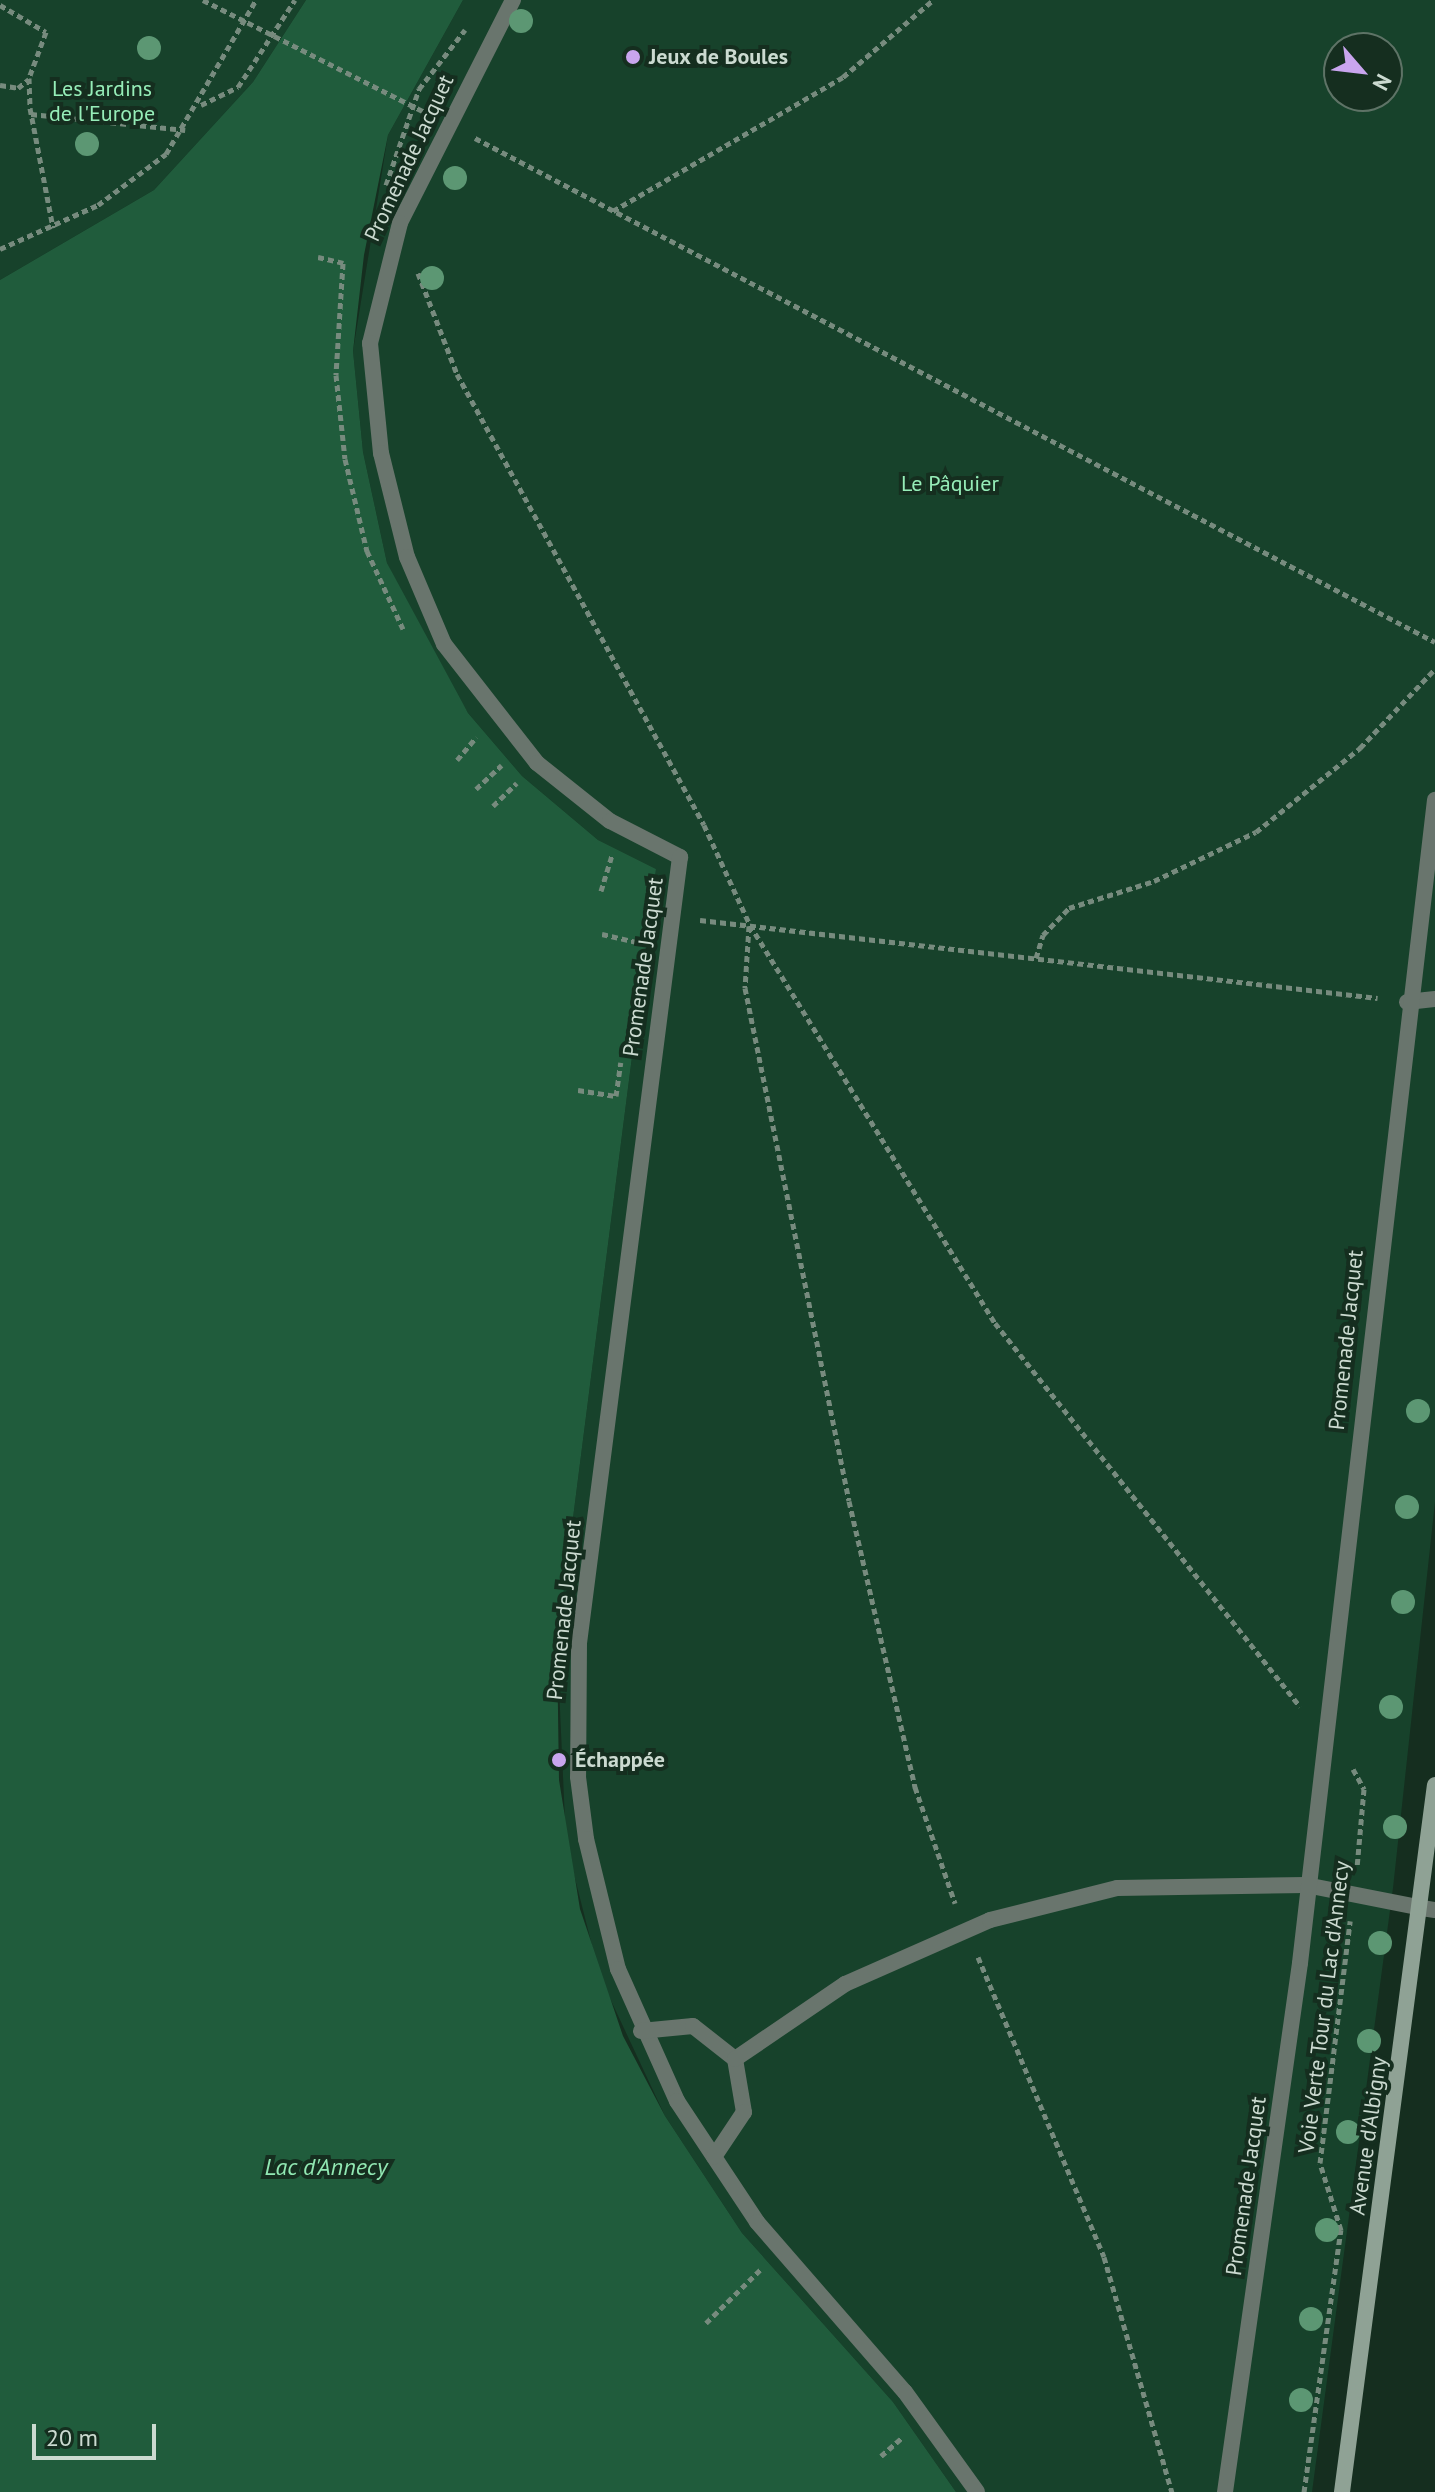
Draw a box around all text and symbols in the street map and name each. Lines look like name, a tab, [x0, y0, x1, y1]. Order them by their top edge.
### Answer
north arrow	[1323, 32, 1403, 112]
place label: Jeux de Boules	[649, 44, 789, 70]
marker: Jeux de Boules	[624, 48, 642, 66]
text: N	[1367, 69, 1398, 95]
street label: Promenade Jacquet	[359, 71, 459, 245]
park label: Les Jardins de l'Europe	[49, 75, 155, 126]
park label: Le Pâquier	[901, 471, 999, 497]
street label: Promenade Jacquet	[617, 876, 669, 1058]
street label: Promenade Jacquet	[1323, 1249, 1369, 1431]
street label: Promenade Jacquet	[541, 1519, 587, 1701]
place label: Échappée	[575, 1747, 665, 1773]
marker: Échappée	[550, 1751, 568, 1769]
street label: Voie Verte Tour du Lac d'Annecy	[1293, 1858, 1355, 2156]
street label: Avenue d'Albigny	[1344, 2055, 1392, 2217]
street label: Promenade Jacquet	[1220, 2095, 1272, 2277]
water label: Lac d'Annecy	[264, 2153, 388, 2181]
scale bar	[36, 2408, 160, 2458]
text: 20 m	[46, 2422, 98, 2453]

